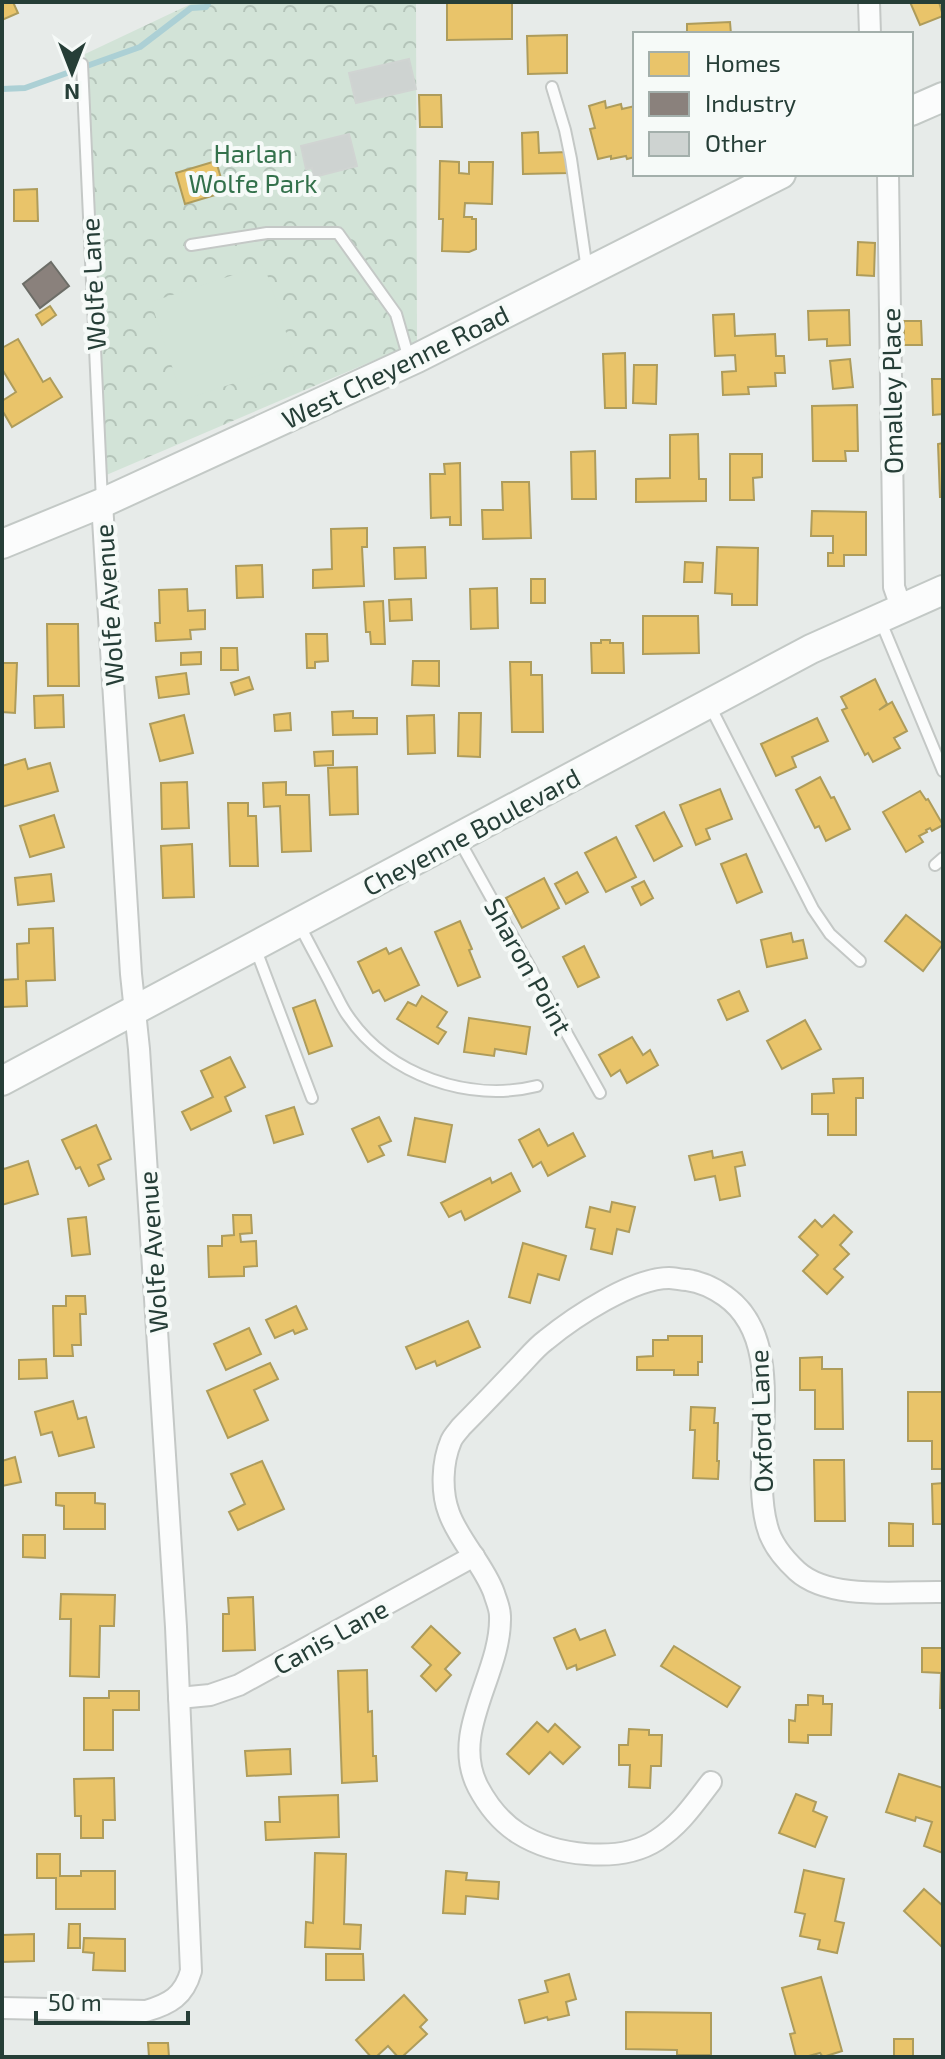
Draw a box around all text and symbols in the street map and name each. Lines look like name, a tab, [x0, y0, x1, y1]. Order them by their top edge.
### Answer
north arrow	[32, 32, 112, 112]
legend	[633, 32, 913, 176]
text: Homes	[705, 48, 781, 77]
text: N	[64, 80, 80, 106]
text: Industry	[705, 88, 797, 117]
text: Other	[705, 128, 767, 157]
park label: Harlan Wolfe Park	[188, 137, 318, 198]
street label: Wolfe Lane	[73, 217, 111, 351]
street label: West Cheyenne Road	[277, 298, 513, 434]
street label: Omalley Place	[874, 307, 908, 475]
street label: Wolfe Avenue	[87, 523, 129, 687]
street label: Cheyenne Boulevard	[357, 761, 585, 901]
street label: Sharon Point	[479, 892, 579, 1040]
street label: Wolfe Avenue	[131, 1170, 173, 1334]
street label: Oxford Lane	[742, 1349, 778, 1493]
street label: Canis Lane	[267, 1592, 393, 1680]
scale bar	[36, 1975, 188, 2025]
text: 50 m	[48, 1987, 102, 2016]

